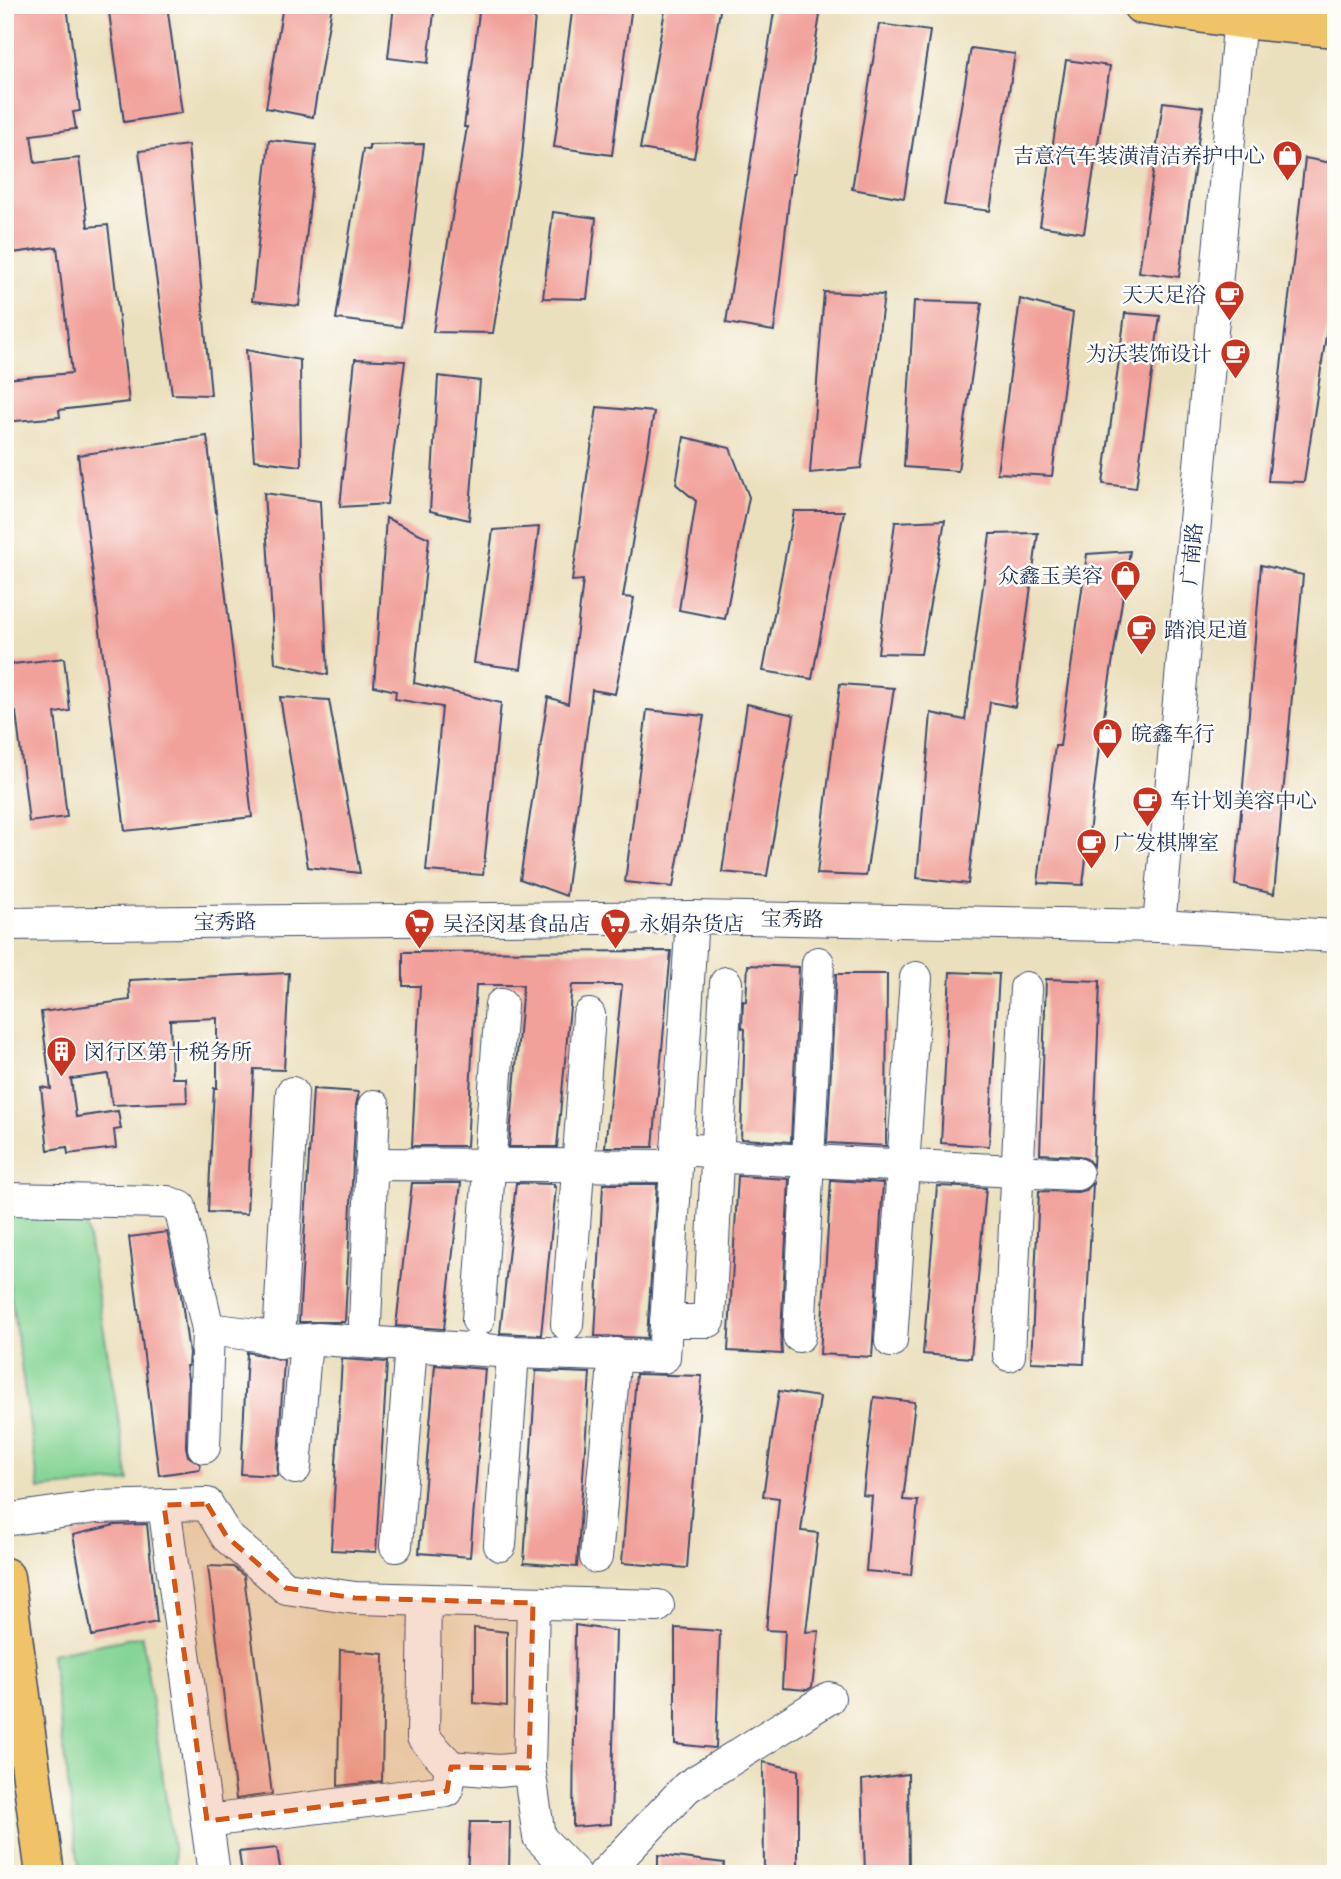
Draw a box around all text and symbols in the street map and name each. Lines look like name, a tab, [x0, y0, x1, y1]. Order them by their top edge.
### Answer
shop icon: 吉意汽车装潢清洁养护中心	[1271, 139, 1305, 183]
place label: 吉意汽车装潢清洁养护中心	[1013, 144, 1265, 168]
cafe icon: 天天足浴	[1212, 278, 1246, 322]
place label: 天天足浴	[1122, 284, 1206, 307]
cafe icon: 为沃装饰设计	[1218, 337, 1252, 381]
place label: 为沃装饰设计	[1086, 343, 1212, 366]
street label: 广南路	[1178, 522, 1207, 586]
shop icon: 众鑫玉美容	[1109, 559, 1143, 603]
place label: 众鑫玉美容	[998, 565, 1103, 588]
cafe icon: 踏浪足道	[1124, 613, 1158, 657]
place label: 踏浪足道	[1164, 619, 1248, 642]
shop icon: 皖鑫车行	[1091, 717, 1125, 761]
place label: 皖鑫车行	[1131, 723, 1215, 746]
cafe icon: 车计划美容中心	[1130, 784, 1164, 828]
place label: 车计划美容中心	[1170, 789, 1317, 813]
cafe icon: 广发棋牌室	[1074, 826, 1108, 870]
place label: 广发棋牌室	[1114, 832, 1219, 855]
supermarket icon: 吴泾闵基食品店	[403, 907, 437, 951]
supermarket icon: 永娟杂货店	[599, 907, 633, 951]
street label: 宝秀路	[760, 907, 824, 932]
street label: 宝秀路	[193, 910, 257, 935]
place label: 吴泾闵基食品店	[443, 913, 590, 936]
place label: 永娟杂货店	[639, 913, 744, 936]
building icon: 闵行区第十税务所	[44, 1035, 78, 1079]
place label: 闵行区第十税务所	[84, 1041, 252, 1064]

